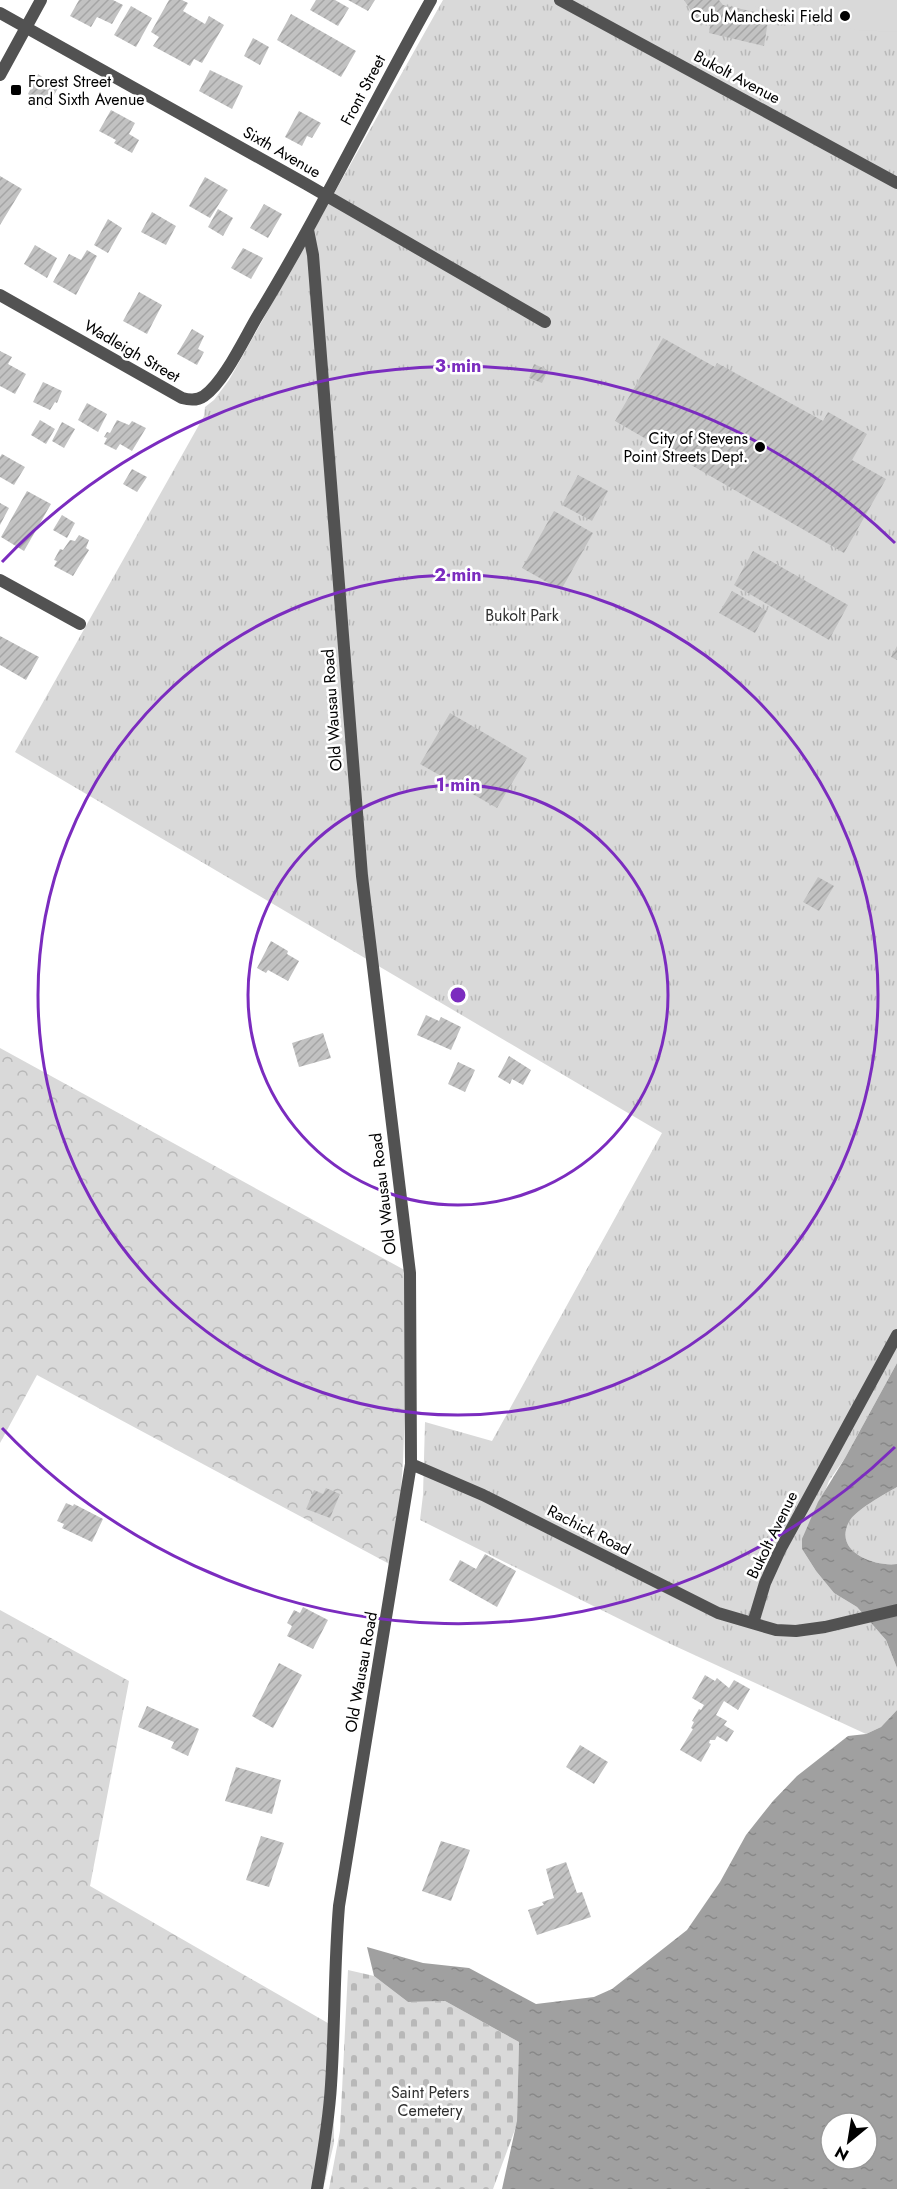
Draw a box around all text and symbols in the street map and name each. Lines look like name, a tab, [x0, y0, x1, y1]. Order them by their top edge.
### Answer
place label: Cub Mancheski Field	[691, 5, 833, 28]
marker: Cub Mancheski Field	[838, 9, 852, 23]
street label: Bukolt Avenue	[690, 45, 784, 109]
street label: Front Street	[335, 51, 391, 129]
place label: Forest Street and Sixth Avenue	[28, 70, 145, 111]
marker: Forest Street and Sixth Avenue	[9, 83, 23, 97]
street label: Sixth Avenue	[239, 120, 325, 184]
street label: Wadleigh Street	[80, 314, 184, 388]
text: 3 min	[435, 353, 481, 379]
place label: City of Stevens Point Streets Dept.	[623, 427, 748, 468]
marker: City of Stevens Point Streets Dept.	[753, 440, 767, 454]
text: 2 min	[434, 562, 482, 588]
park label: Bukolt Park	[485, 604, 560, 627]
street label: Old Wausau Road	[316, 648, 348, 772]
text: 1 min	[436, 772, 480, 798]
centre of rings	[448, 985, 468, 1005]
street label: Old Wausau Road	[364, 1132, 402, 1256]
street label: Bukolt Avenue	[741, 1487, 803, 1583]
street label: Rachick Road	[543, 1499, 635, 1561]
street label: Old Wausau Road	[339, 1610, 383, 1734]
park label: Saint Peters Cemetery	[391, 2081, 469, 2122]
north arrow	[819, 2111, 879, 2171]
text: N	[830, 2140, 853, 2167]

